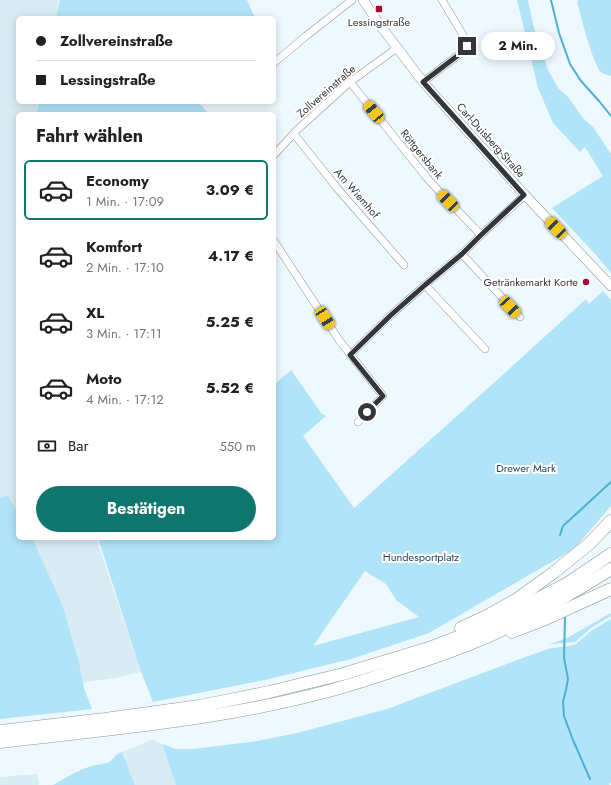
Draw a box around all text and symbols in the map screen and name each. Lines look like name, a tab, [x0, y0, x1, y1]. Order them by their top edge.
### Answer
marker: Lessingstraße	[374, 4, 384, 14]
place label: Lessingstraße	[348, 14, 411, 30]
text: Zollvereinstraße	[60, 30, 173, 52]
callout: 2 Min.	[481, 32, 555, 60]
text: 2 Min.	[498, 36, 538, 55]
route end	[458, 37, 476, 55]
street label: Zollvereinstraße	[293, 61, 359, 121]
text: Lessingstraße	[60, 69, 156, 91]
car	[362, 99, 386, 125]
street label: Carl-Duisberg-Straße	[453, 99, 529, 181]
text: Fahrt wählen	[36, 123, 143, 149]
street label: Röttgersbank	[397, 126, 447, 182]
street label: Am Wiemhof	[331, 164, 384, 222]
text: Economy	[86, 170, 149, 192]
icon: car	[38, 172, 74, 208]
text: 3.09 €	[206, 179, 254, 201]
car	[435, 188, 461, 214]
text: 1 Min. · 17:09	[86, 192, 164, 211]
car	[543, 215, 569, 241]
text: Komfort	[86, 236, 142, 258]
icon: car	[38, 238, 74, 274]
text: 4.17 €	[208, 245, 254, 267]
text: 2 Min. · 17:10	[86, 258, 164, 277]
place label: Getränkemarkt Korte	[484, 274, 578, 290]
marker: Getränkemarkt Korte	[581, 277, 591, 287]
car	[497, 294, 523, 320]
text: XL	[86, 302, 104, 324]
icon: car	[38, 304, 74, 340]
car	[313, 305, 337, 331]
text: 5.25 €	[206, 311, 254, 333]
text: 3 Min. · 17:11	[86, 324, 162, 343]
text: Moto	[86, 368, 122, 390]
icon: car	[38, 370, 74, 406]
text: 5.52 €	[206, 377, 254, 399]
text: 4 Min. · 17:12	[86, 390, 164, 409]
route start	[358, 403, 376, 421]
icon: cash	[36, 435, 58, 457]
text: Bar	[68, 435, 89, 457]
text: 550 m	[219, 437, 256, 456]
park label: Drewer Mark	[496, 460, 556, 476]
button: Bestätigen	[36, 486, 256, 532]
park label: Hundesportplatz	[383, 549, 459, 565]

